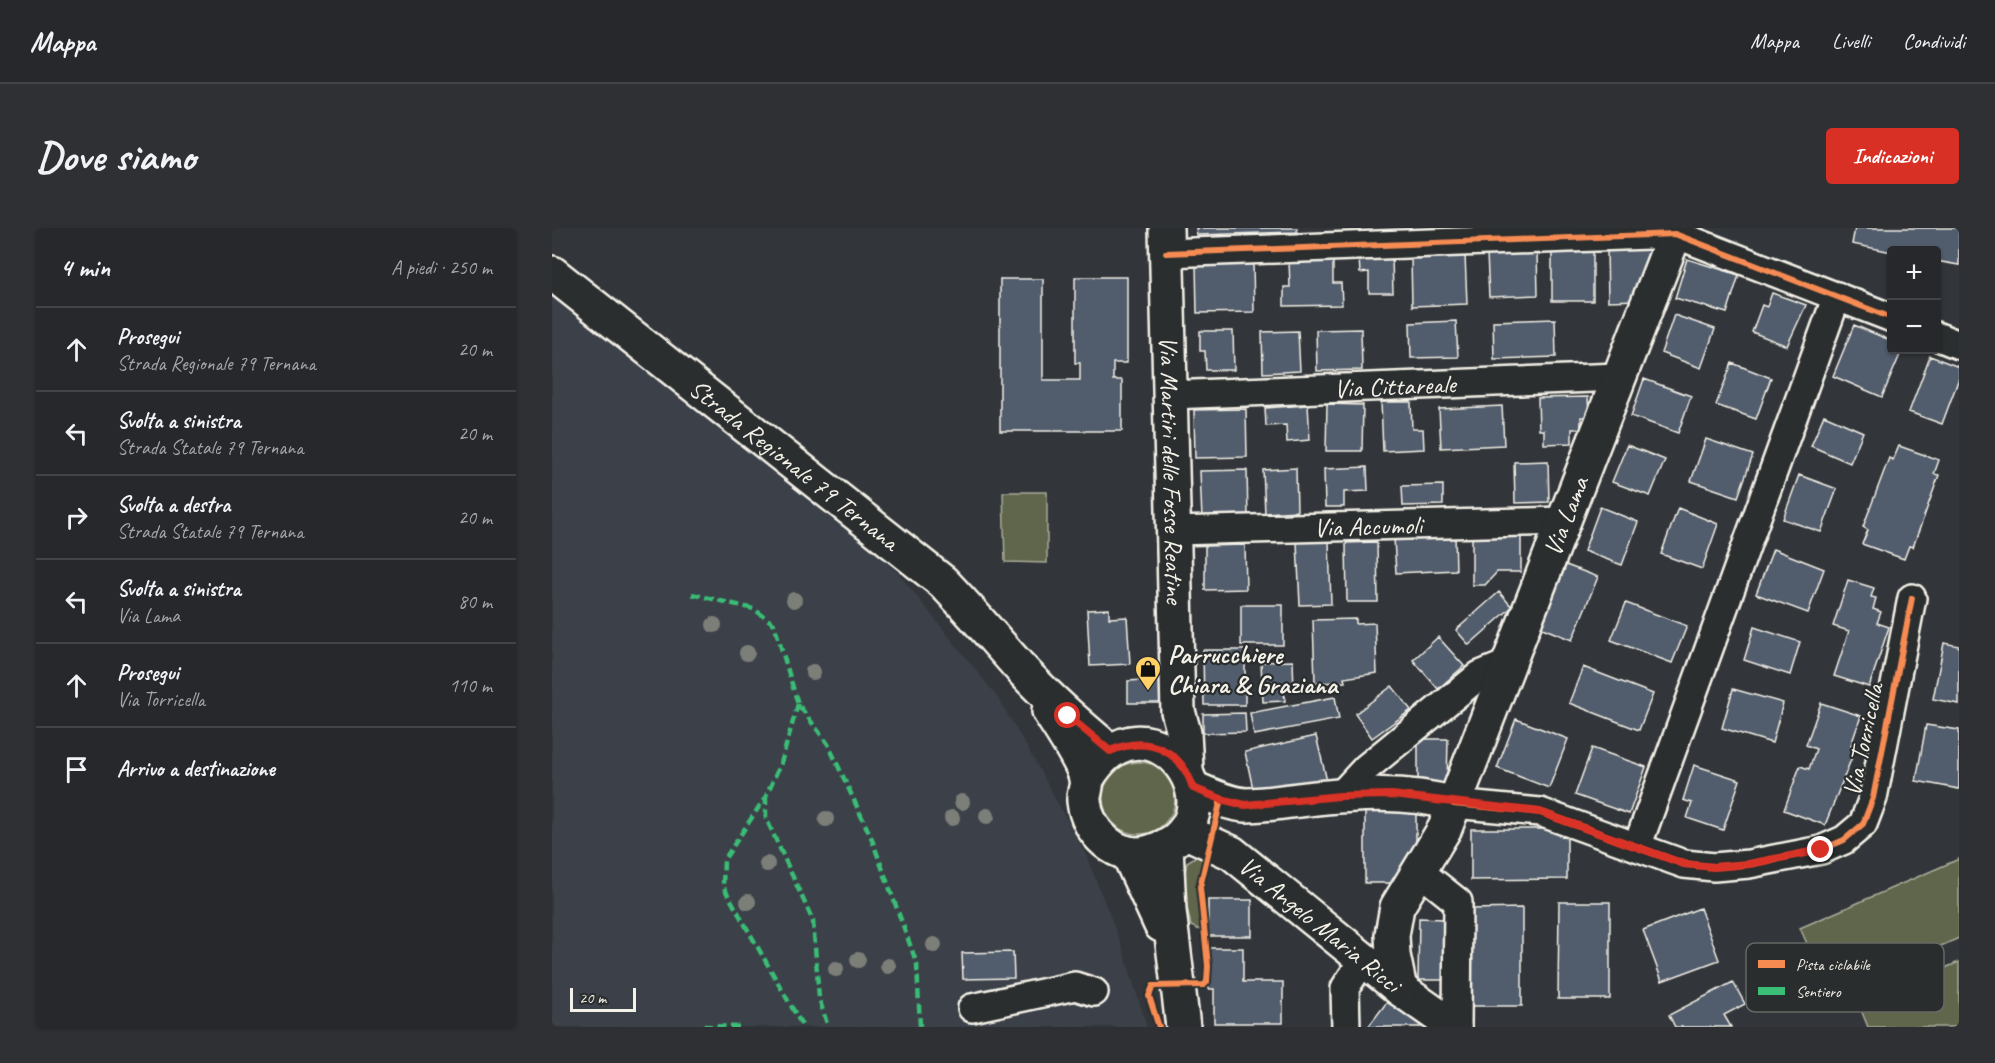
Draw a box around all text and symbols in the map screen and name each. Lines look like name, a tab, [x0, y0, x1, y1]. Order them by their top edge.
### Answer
text: Mappa	[30, 24, 96, 59]
text: Mappa	[1750, 28, 1799, 54]
text: Livelli	[1832, 28, 1870, 54]
text: Condividi	[1903, 28, 1965, 54]
button: Indicazioni	[1826, 128, 1959, 184]
text: Dove siamo	[36, 130, 195, 183]
map controls	[1887, 246, 1941, 354]
button: +	[1887, 246, 1941, 300]
text: 4 min	[60, 251, 110, 284]
text: A piedi · 250 m	[391, 255, 492, 280]
button: −	[1887, 300, 1941, 354]
text: Prosegui	[117, 323, 179, 351]
icon: ahead	[60, 333, 93, 366]
street label: Via Martiri delle Fosse Reatine	[1152, 336, 1192, 607]
text: 20 m	[458, 337, 492, 362]
text: Strada Regionale 79 Ternana	[117, 351, 316, 376]
street label: Via Cittareale	[1333, 367, 1459, 405]
street label: Strada Regionale 79 Ternana	[683, 372, 908, 559]
text: Svolta a sinistra	[117, 407, 241, 435]
icon: left	[60, 417, 93, 450]
text: 20 m	[458, 421, 492, 446]
text: Strada Statale 79 Ternana	[117, 435, 304, 460]
street label: Via Lama	[1535, 470, 1596, 560]
text: Svolta a destra	[117, 491, 230, 519]
icon: right	[60, 501, 93, 534]
text: 20 m	[458, 505, 492, 530]
street label: Via Accumoli	[1313, 508, 1426, 544]
text: Strada Statale 79 Ternana	[117, 519, 304, 544]
text: Svolta a sinistra	[117, 575, 241, 603]
icon: left	[60, 585, 93, 618]
text: 80 m	[458, 589, 492, 614]
text: Via Lama	[117, 603, 180, 628]
place label: Parrucchiere Chiara & Graziana	[1168, 638, 1340, 701]
shop icon: Parrucchiere Chiara & Graziana	[1133, 654, 1163, 692]
text: Prosegui	[117, 659, 179, 687]
icon: ahead	[60, 669, 93, 702]
text: 110 m	[449, 673, 492, 698]
street label: Via Torricella	[1835, 678, 1892, 799]
text: Via Torricella	[117, 687, 205, 712]
route start	[1054, 702, 1080, 728]
icon: arrive	[60, 753, 93, 786]
text: Arrivo a destinazione	[117, 755, 275, 783]
route end	[1807, 836, 1833, 862]
street label: Via Angelo Maria Ricci	[1232, 849, 1410, 1002]
legend	[1746, 943, 1944, 1012]
text: Pista ciclabile	[1796, 955, 1872, 975]
text: Sentiero	[1796, 982, 1842, 1002]
scale bar	[570, 985, 636, 1012]
text: 20 m	[579, 988, 606, 1008]

